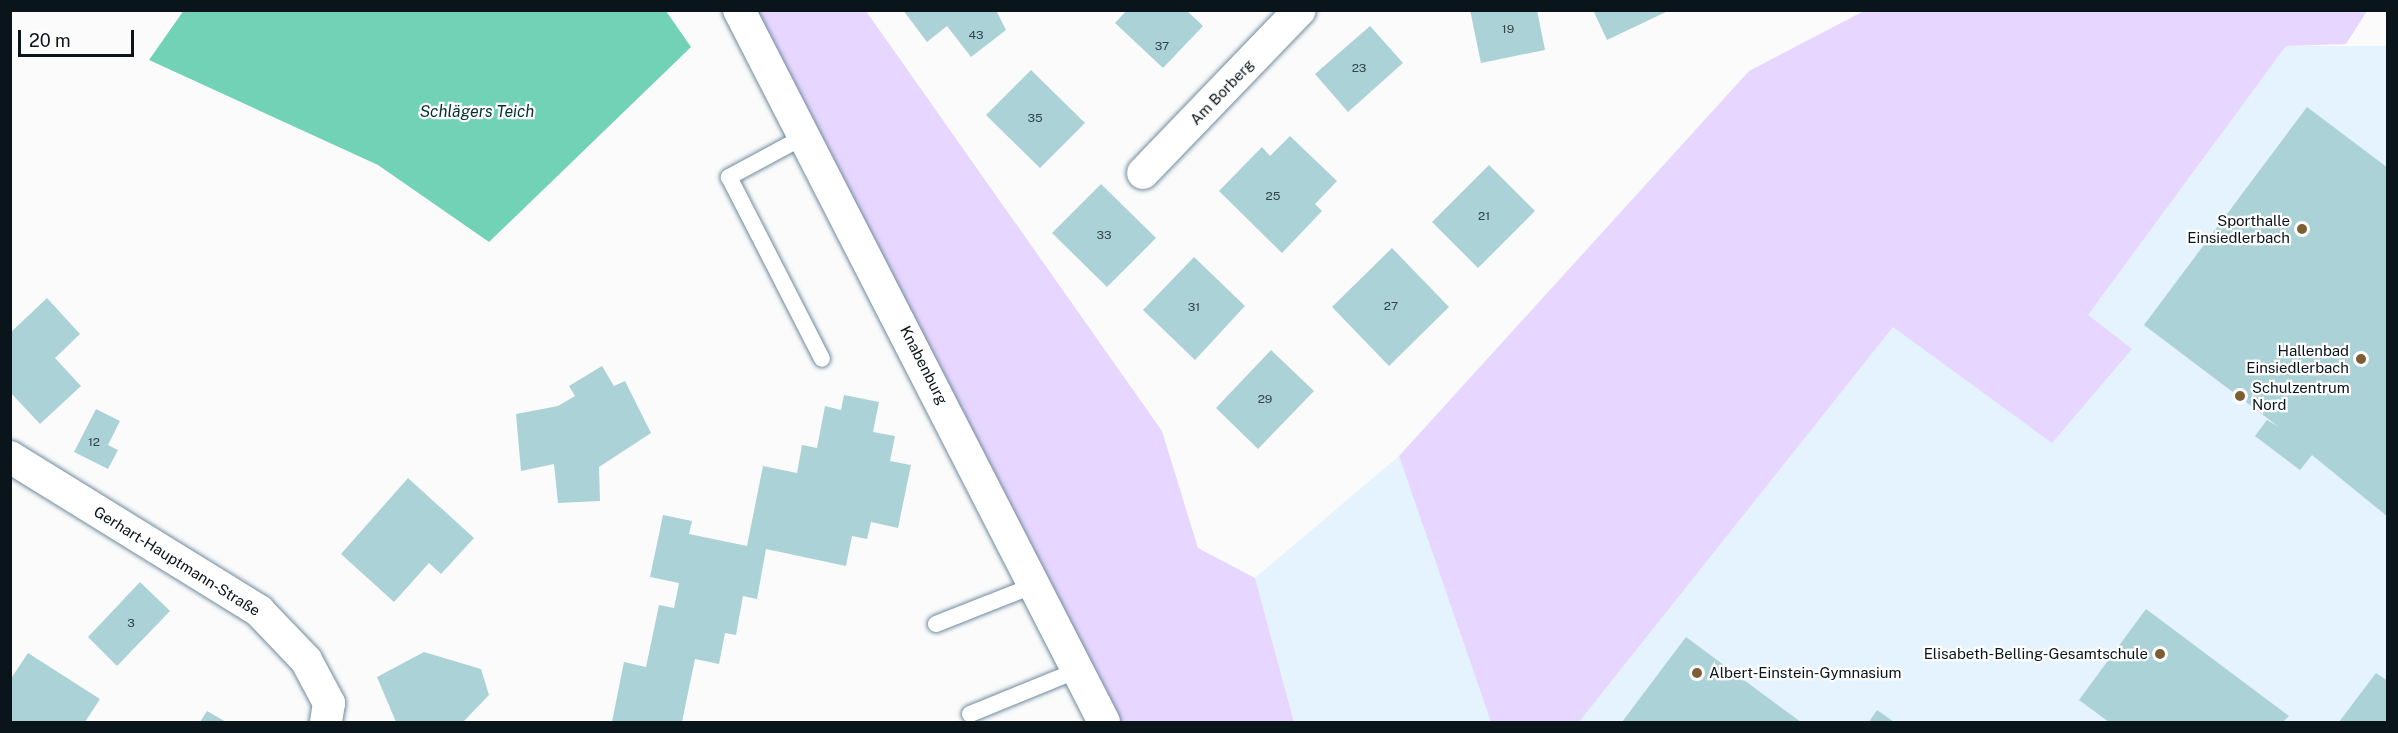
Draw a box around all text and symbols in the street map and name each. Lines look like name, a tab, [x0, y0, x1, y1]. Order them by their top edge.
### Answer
scale bar	[21, 18, 136, 56]
house number: 19	[1502, 23, 1514, 37]
house number: 43	[968, 29, 984, 43]
text: 20 m	[29, 30, 71, 51]
house number: 37	[1155, 40, 1169, 54]
street label: Am Borberg	[1186, 55, 1258, 129]
house number: 23	[1352, 62, 1366, 76]
water label: Schlägers Teich	[420, 102, 534, 122]
house number: 35	[1027, 112, 1043, 126]
house number: 25	[1266, 190, 1280, 204]
house number: 21	[1478, 210, 1490, 224]
place label: Sporthalle Einsiedlerbach	[2187, 211, 2290, 246]
marker: Sporthalle Einsiedlerbach	[2295, 222, 2309, 236]
house number: 33	[1096, 229, 1112, 243]
house number: 27	[1384, 300, 1398, 314]
house number: 31	[1188, 301, 1200, 315]
street label: Knabenburg	[896, 323, 952, 407]
place label: Hallenbad Einsiedlerbach	[2246, 341, 2349, 376]
marker: Hallenbad Einsiedlerbach	[2354, 352, 2368, 366]
place label: Schulzentrum Nord	[2252, 378, 2350, 413]
marker: Schulzentrum Nord	[2233, 389, 2247, 403]
house number: 29	[1258, 393, 1272, 407]
house number: 12	[88, 436, 100, 450]
street label: Gerhart-Hauptmann-Straße	[91, 502, 263, 620]
house number: 3	[127, 617, 135, 631]
place label: Elisabeth-Belling-Gesamtschule	[1924, 645, 2148, 663]
marker: Elisabeth-Belling-Gesamtschule	[2153, 647, 2167, 661]
place label: Albert-Einstein-Gymnasium	[1709, 664, 1901, 682]
marker: Albert-Einstein-Gymnasium	[1690, 666, 1704, 680]

